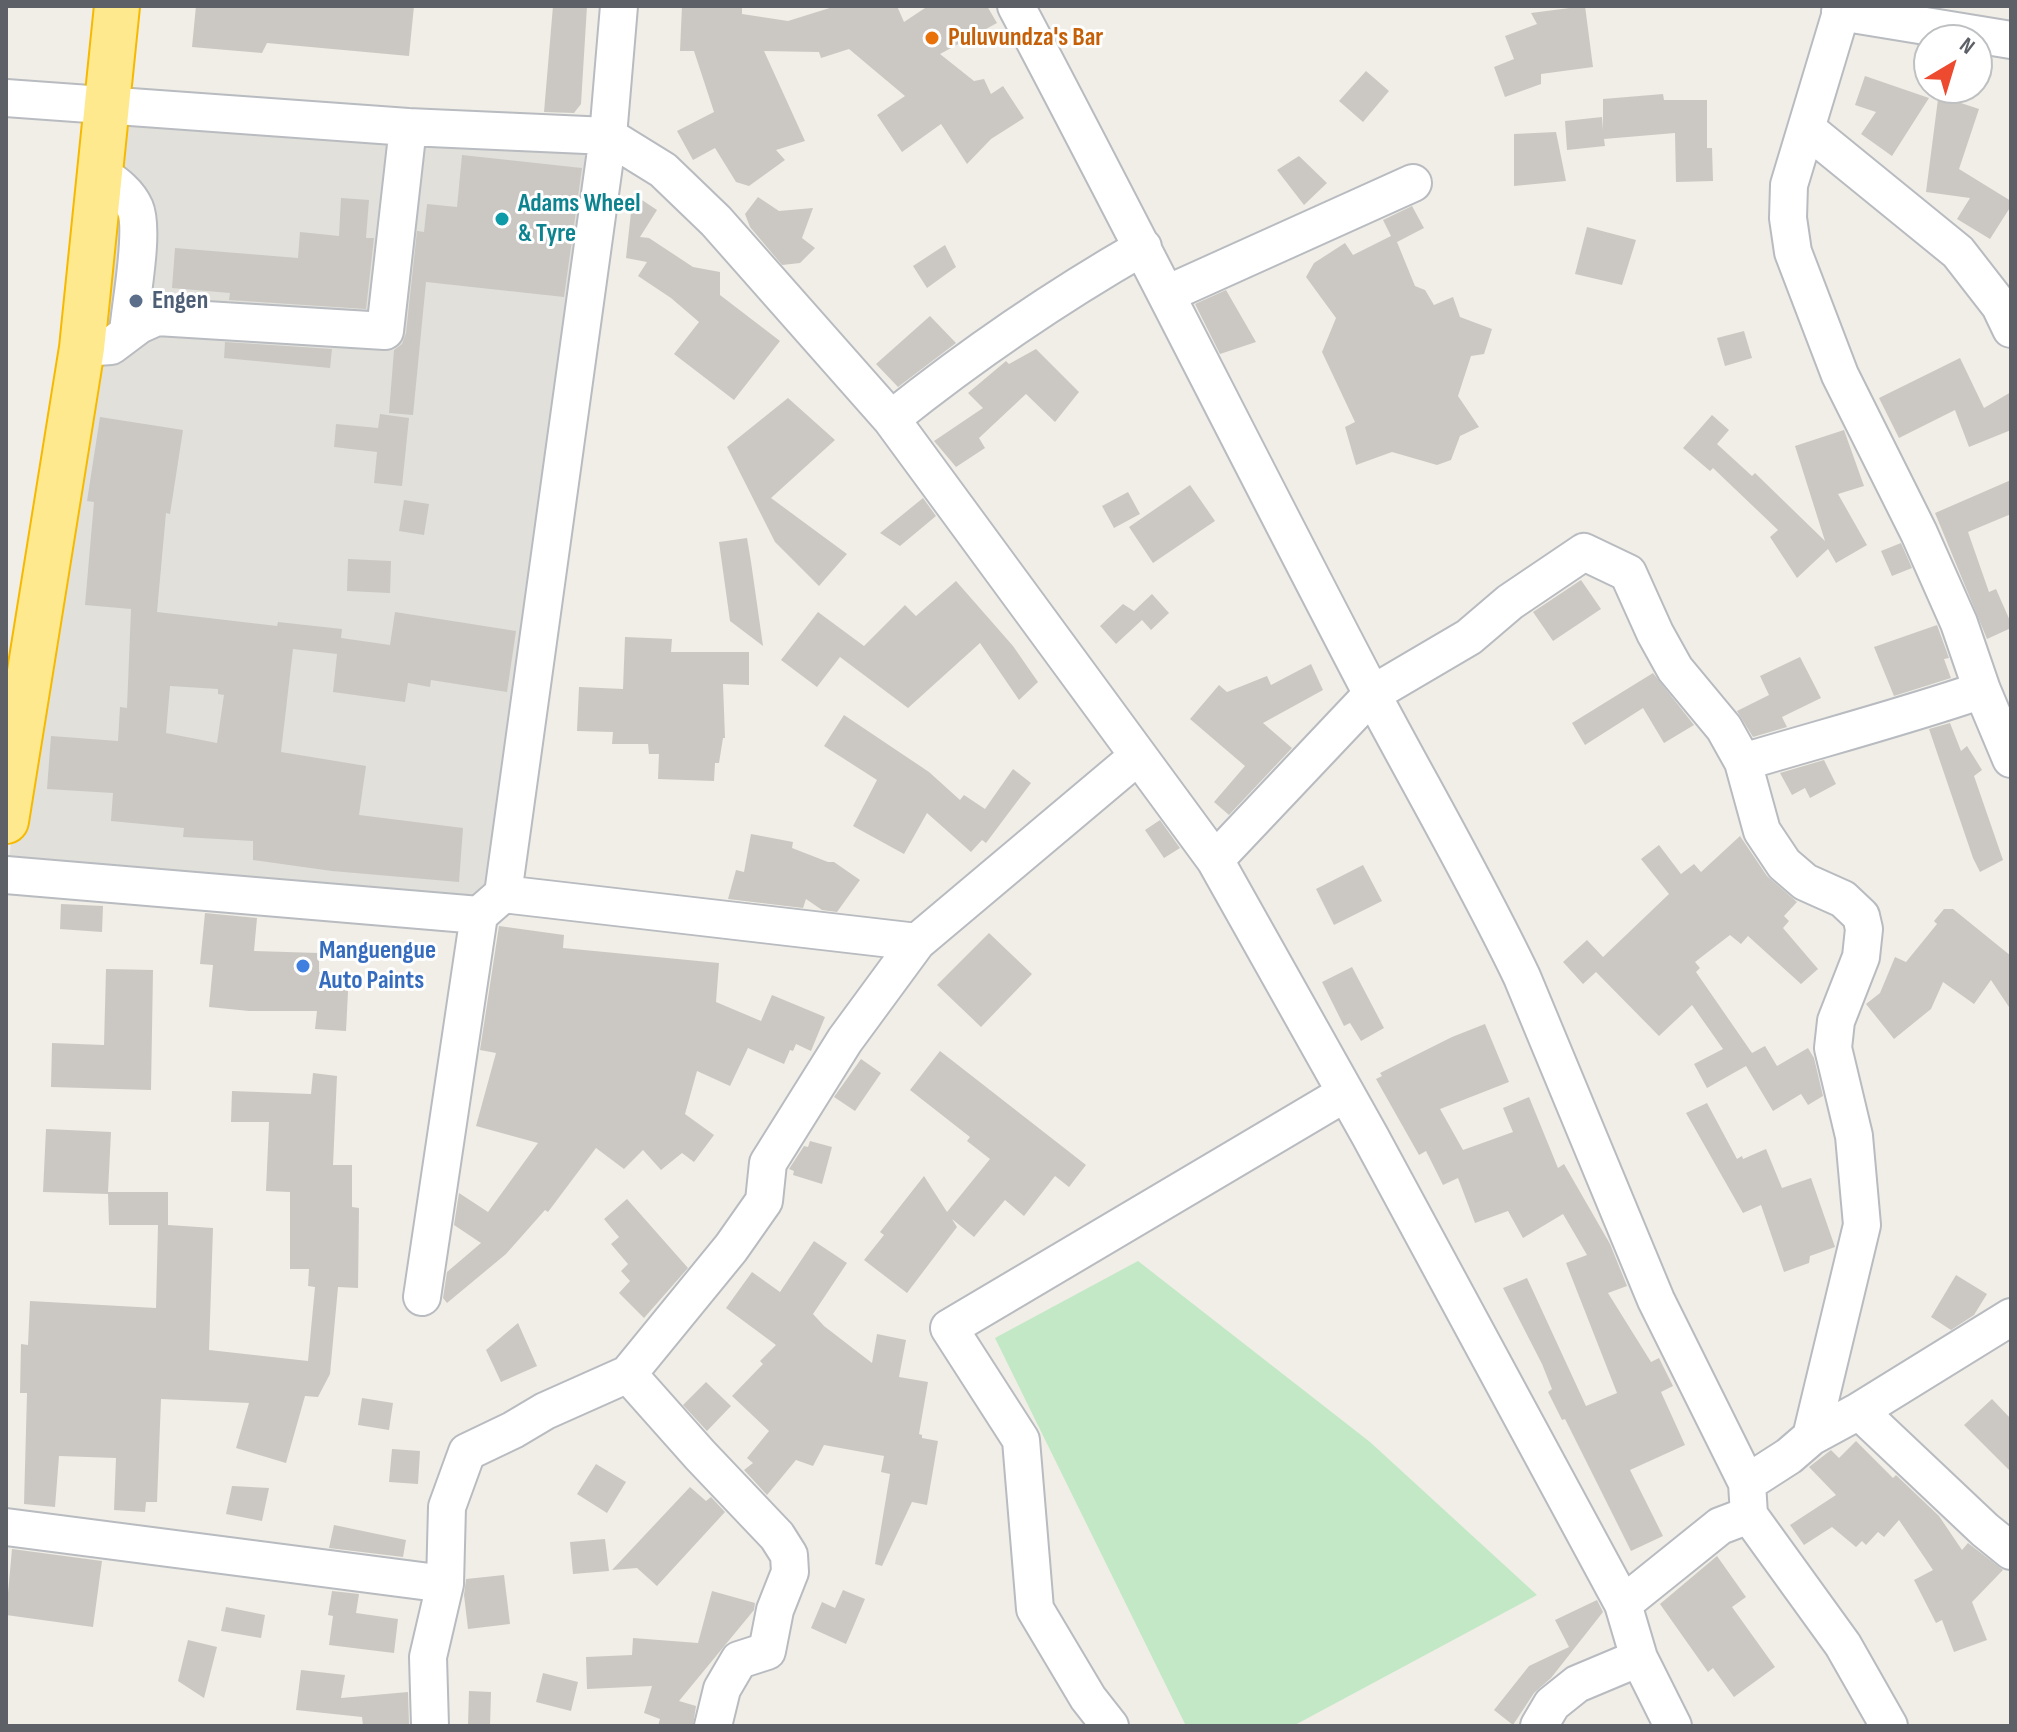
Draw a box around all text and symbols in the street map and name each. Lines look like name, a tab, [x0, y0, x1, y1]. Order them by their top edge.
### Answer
place label: Puluvundza's Bar	[948, 22, 1103, 54]
north arrow	[1913, 24, 1993, 104]
marker: Puluvundza's Bar	[923, 29, 941, 47]
text: N	[1954, 32, 1980, 61]
place label: Adams Wheel & Tyre	[518, 188, 641, 250]
marker: Adams Wheel & Tyre	[493, 210, 511, 228]
place label: Engen	[152, 285, 208, 317]
marker: Engen	[127, 292, 145, 310]
place label: Manguengue Auto Paints	[319, 935, 436, 996]
marker: Manguengue Auto Paints	[294, 957, 312, 975]

